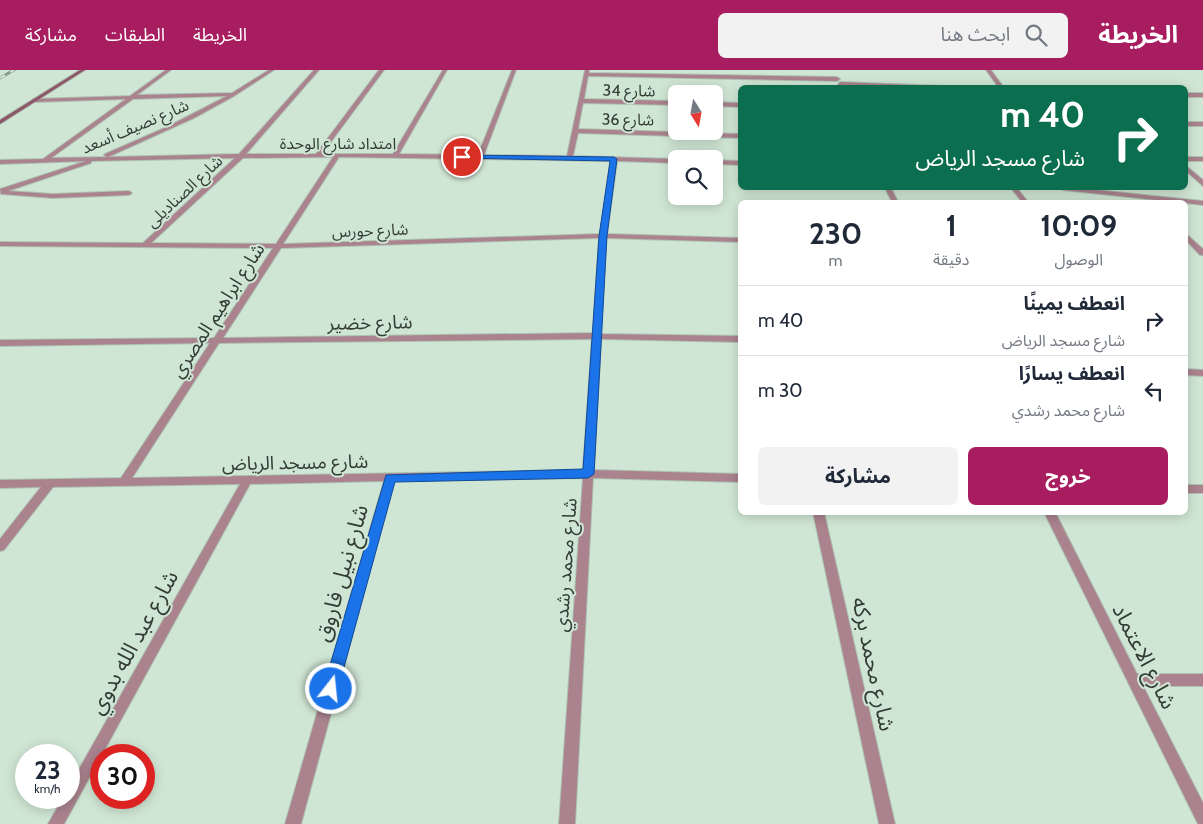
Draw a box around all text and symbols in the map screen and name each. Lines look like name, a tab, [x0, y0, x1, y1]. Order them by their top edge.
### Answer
search box	[718, 13, 1068, 58]
text: الخريطة	[1098, 20, 1178, 49]
icon: search	[1022, 21, 1050, 49]
text: ابحث هنا	[941, 23, 1010, 46]
text: مشاركة	[25, 24, 77, 46]
text: الطبقات	[105, 24, 165, 46]
text: الخريطة	[193, 24, 247, 46]
street label: شارع 34	[602, 81, 656, 103]
north arrow	[668, 85, 722, 140]
map controls	[668, 85, 723, 205]
text: 40 m	[1000, 93, 1085, 136]
street label: شارع نصيف أسعد	[79, 95, 193, 160]
icon: right	[1103, 105, 1168, 170]
street label: شارع 36	[602, 110, 654, 132]
street label: امتداد شارع الوحدة	[280, 134, 396, 156]
pin	[441, 136, 483, 178]
icon: arrive	[448, 143, 476, 171]
text: شارع مسجد الرياض	[916, 145, 1085, 172]
button: search	[668, 150, 723, 205]
street label: شارع الصناديلى	[142, 151, 228, 234]
text: 1	[946, 207, 957, 244]
text: 10:09	[1040, 207, 1117, 244]
text: 230	[809, 215, 862, 252]
street label: شارع حورس	[331, 220, 409, 244]
street label: شارع ابراهيم المصري	[165, 239, 272, 384]
text: دقيقة	[933, 250, 969, 269]
text: الوصول	[1054, 250, 1103, 269]
text: m	[828, 251, 843, 270]
text: انعطف يمينًا	[1024, 292, 1125, 315]
icon: right	[1140, 307, 1168, 335]
text: 40 m	[758, 309, 803, 332]
street label: شارع خضير	[326, 310, 413, 337]
text: شارع مسجد الرياض	[1002, 331, 1125, 350]
text: انعطف يسارًا	[1019, 362, 1125, 385]
icon: left	[1140, 377, 1168, 405]
text: 30 m	[758, 379, 803, 402]
text: شارع محمد رشدي	[1012, 401, 1125, 420]
button: مشاركة	[758, 447, 958, 505]
button: خروج	[968, 447, 1168, 505]
street label: شارع مسجد الرياض	[222, 450, 368, 477]
street label: شارع محمد رشدي	[549, 497, 585, 633]
street label: شارع نبيل فاروق	[309, 501, 377, 646]
street label: شارع عبد الله بدوي	[83, 566, 187, 720]
street label: شارع محمد بركه	[843, 595, 901, 734]
street label: شارع الاعتماد	[1104, 599, 1183, 715]
position arrow	[304, 662, 356, 714]
speed limit sign: 30	[90, 744, 155, 809]
text: 23	[34, 755, 61, 785]
text: km/h	[34, 781, 61, 796]

